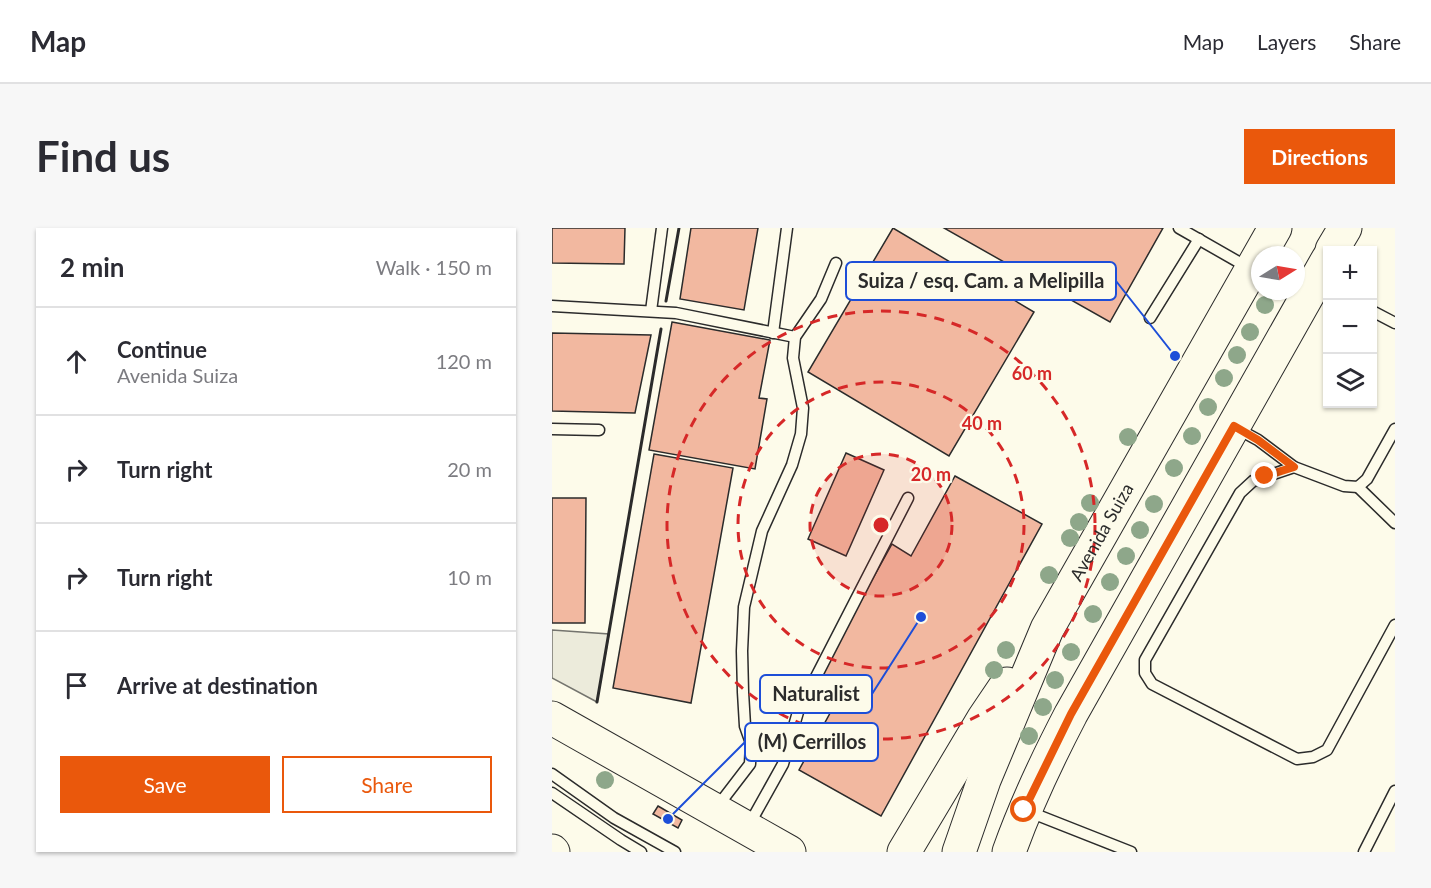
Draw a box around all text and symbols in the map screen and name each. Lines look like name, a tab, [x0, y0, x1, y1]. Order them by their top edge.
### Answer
text: Map	[30, 24, 86, 58]
text: Map	[1183, 29, 1224, 54]
text: Layers	[1257, 29, 1316, 54]
text: Share	[1349, 29, 1401, 54]
button: Directions	[1244, 129, 1395, 184]
text: Find us	[36, 131, 170, 181]
north arrow	[1251, 246, 1305, 300]
map controls	[1323, 246, 1377, 408]
button: +	[1323, 246, 1377, 300]
text: 2 min	[60, 251, 124, 283]
text: Walk · 150 m	[376, 255, 492, 279]
callout: Suiza / esq. Cam. a Melipilla	[846, 262, 1116, 300]
text: Suiza / esq. Cam. a Melipilla	[858, 268, 1104, 292]
button: −	[1323, 300, 1377, 354]
text: Continue	[117, 336, 207, 363]
icon: ahead	[60, 345, 93, 378]
text: 120 m	[436, 349, 492, 373]
button: layers	[1323, 354, 1377, 408]
text: 60 m	[1012, 362, 1052, 384]
text: Avenida Suiza	[117, 363, 238, 387]
text: 40 m	[962, 412, 1002, 434]
icon: right	[60, 453, 93, 486]
text: Turn right	[117, 456, 212, 483]
text: 20 m	[447, 457, 492, 481]
route end	[1251, 462, 1277, 488]
text: 20 m	[911, 463, 951, 485]
street label: Avenida Suiza	[1065, 479, 1138, 585]
centre of rings	[871, 515, 891, 535]
icon: right	[60, 561, 93, 594]
text: Turn right	[117, 564, 212, 591]
text: 10 m	[447, 565, 492, 589]
icon: arrive	[60, 669, 93, 702]
text: Arrive at destination	[117, 672, 318, 699]
callout: Naturalist	[760, 675, 872, 713]
text: Naturalist	[772, 681, 860, 705]
callout: (M) Cerrillos	[745, 723, 878, 761]
text: (M) Cerrillos	[758, 729, 867, 753]
button: Save	[60, 756, 270, 813]
button: Share	[282, 756, 492, 813]
route start	[1010, 796, 1036, 822]

